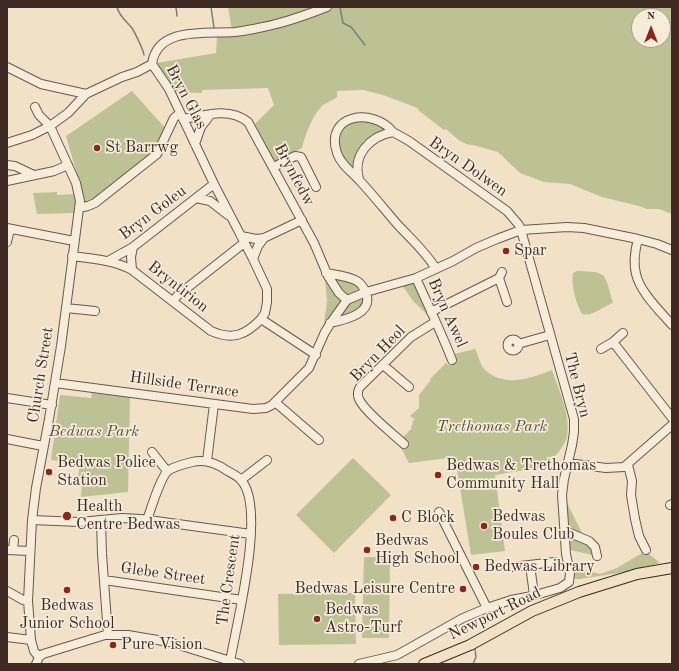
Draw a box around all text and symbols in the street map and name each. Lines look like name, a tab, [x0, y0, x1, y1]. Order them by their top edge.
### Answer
north arrow	[631, 8, 671, 48]
text: N	[647, 11, 655, 22]
street label: Bryn Glas	[161, 62, 211, 132]
street label: Bryn Dolwen	[425, 133, 511, 201]
place label: St Barrwg	[105, 138, 178, 158]
street label: Brynfedw	[270, 140, 318, 210]
marker: St Barrwg	[92, 143, 102, 153]
street label: Bryn Goleu	[116, 182, 190, 244]
place label: Spar	[514, 241, 547, 261]
marker: Spar	[501, 246, 511, 256]
street label: Bryntirion	[144, 257, 212, 317]
street label: Bryn Awel	[423, 275, 471, 351]
street label: Bryn Heol	[346, 322, 410, 386]
street label: Church Street	[24, 326, 58, 424]
street label: The Bryn	[560, 350, 594, 420]
street label: Hillside Terrace	[128, 368, 240, 402]
park label: Trethomas Park	[437, 417, 547, 437]
park label: Bedwas Park	[49, 422, 139, 442]
place label: Bedwas Police Station	[57, 453, 156, 491]
place label: Bedwas & Trethomas Community Hall	[446, 456, 596, 494]
marker: Bedwas Police Station	[44, 467, 54, 477]
marker: Bedwas & Trethomas Community Hall	[433, 470, 443, 480]
place label: Health Centre Bedwas	[76, 497, 180, 535]
place label: Bedwas Boules Club	[492, 507, 574, 545]
place label: C Block	[401, 508, 455, 528]
marker: Health Centre Bedwas	[61, 510, 73, 522]
marker: C Block	[388, 513, 398, 523]
marker: Bedwas Boules Club	[479, 521, 489, 531]
place label: Bedwas High School	[375, 531, 460, 569]
street label: The Crescent	[213, 533, 245, 627]
marker: Bedwas High School	[362, 545, 372, 555]
place label: Bedwas Library	[484, 557, 595, 577]
street label: Glebe Street	[119, 559, 207, 589]
marker: Bedwas Library	[471, 562, 481, 572]
place label: Bedwas Leisure Centre	[294, 579, 455, 599]
street label: Newport Road	[446, 583, 544, 645]
marker: Bedwas Leisure Centre	[458, 584, 468, 594]
marker: Bedwas Junior School	[62, 585, 72, 595]
place label: Bedwas Junior School	[20, 596, 114, 634]
place label: Bedwas Astro-Turf	[325, 600, 402, 638]
marker: Bedwas Astro-Turf	[312, 614, 322, 624]
place label: Pure Vision	[121, 635, 203, 655]
marker: Pure Vision	[108, 640, 118, 650]

